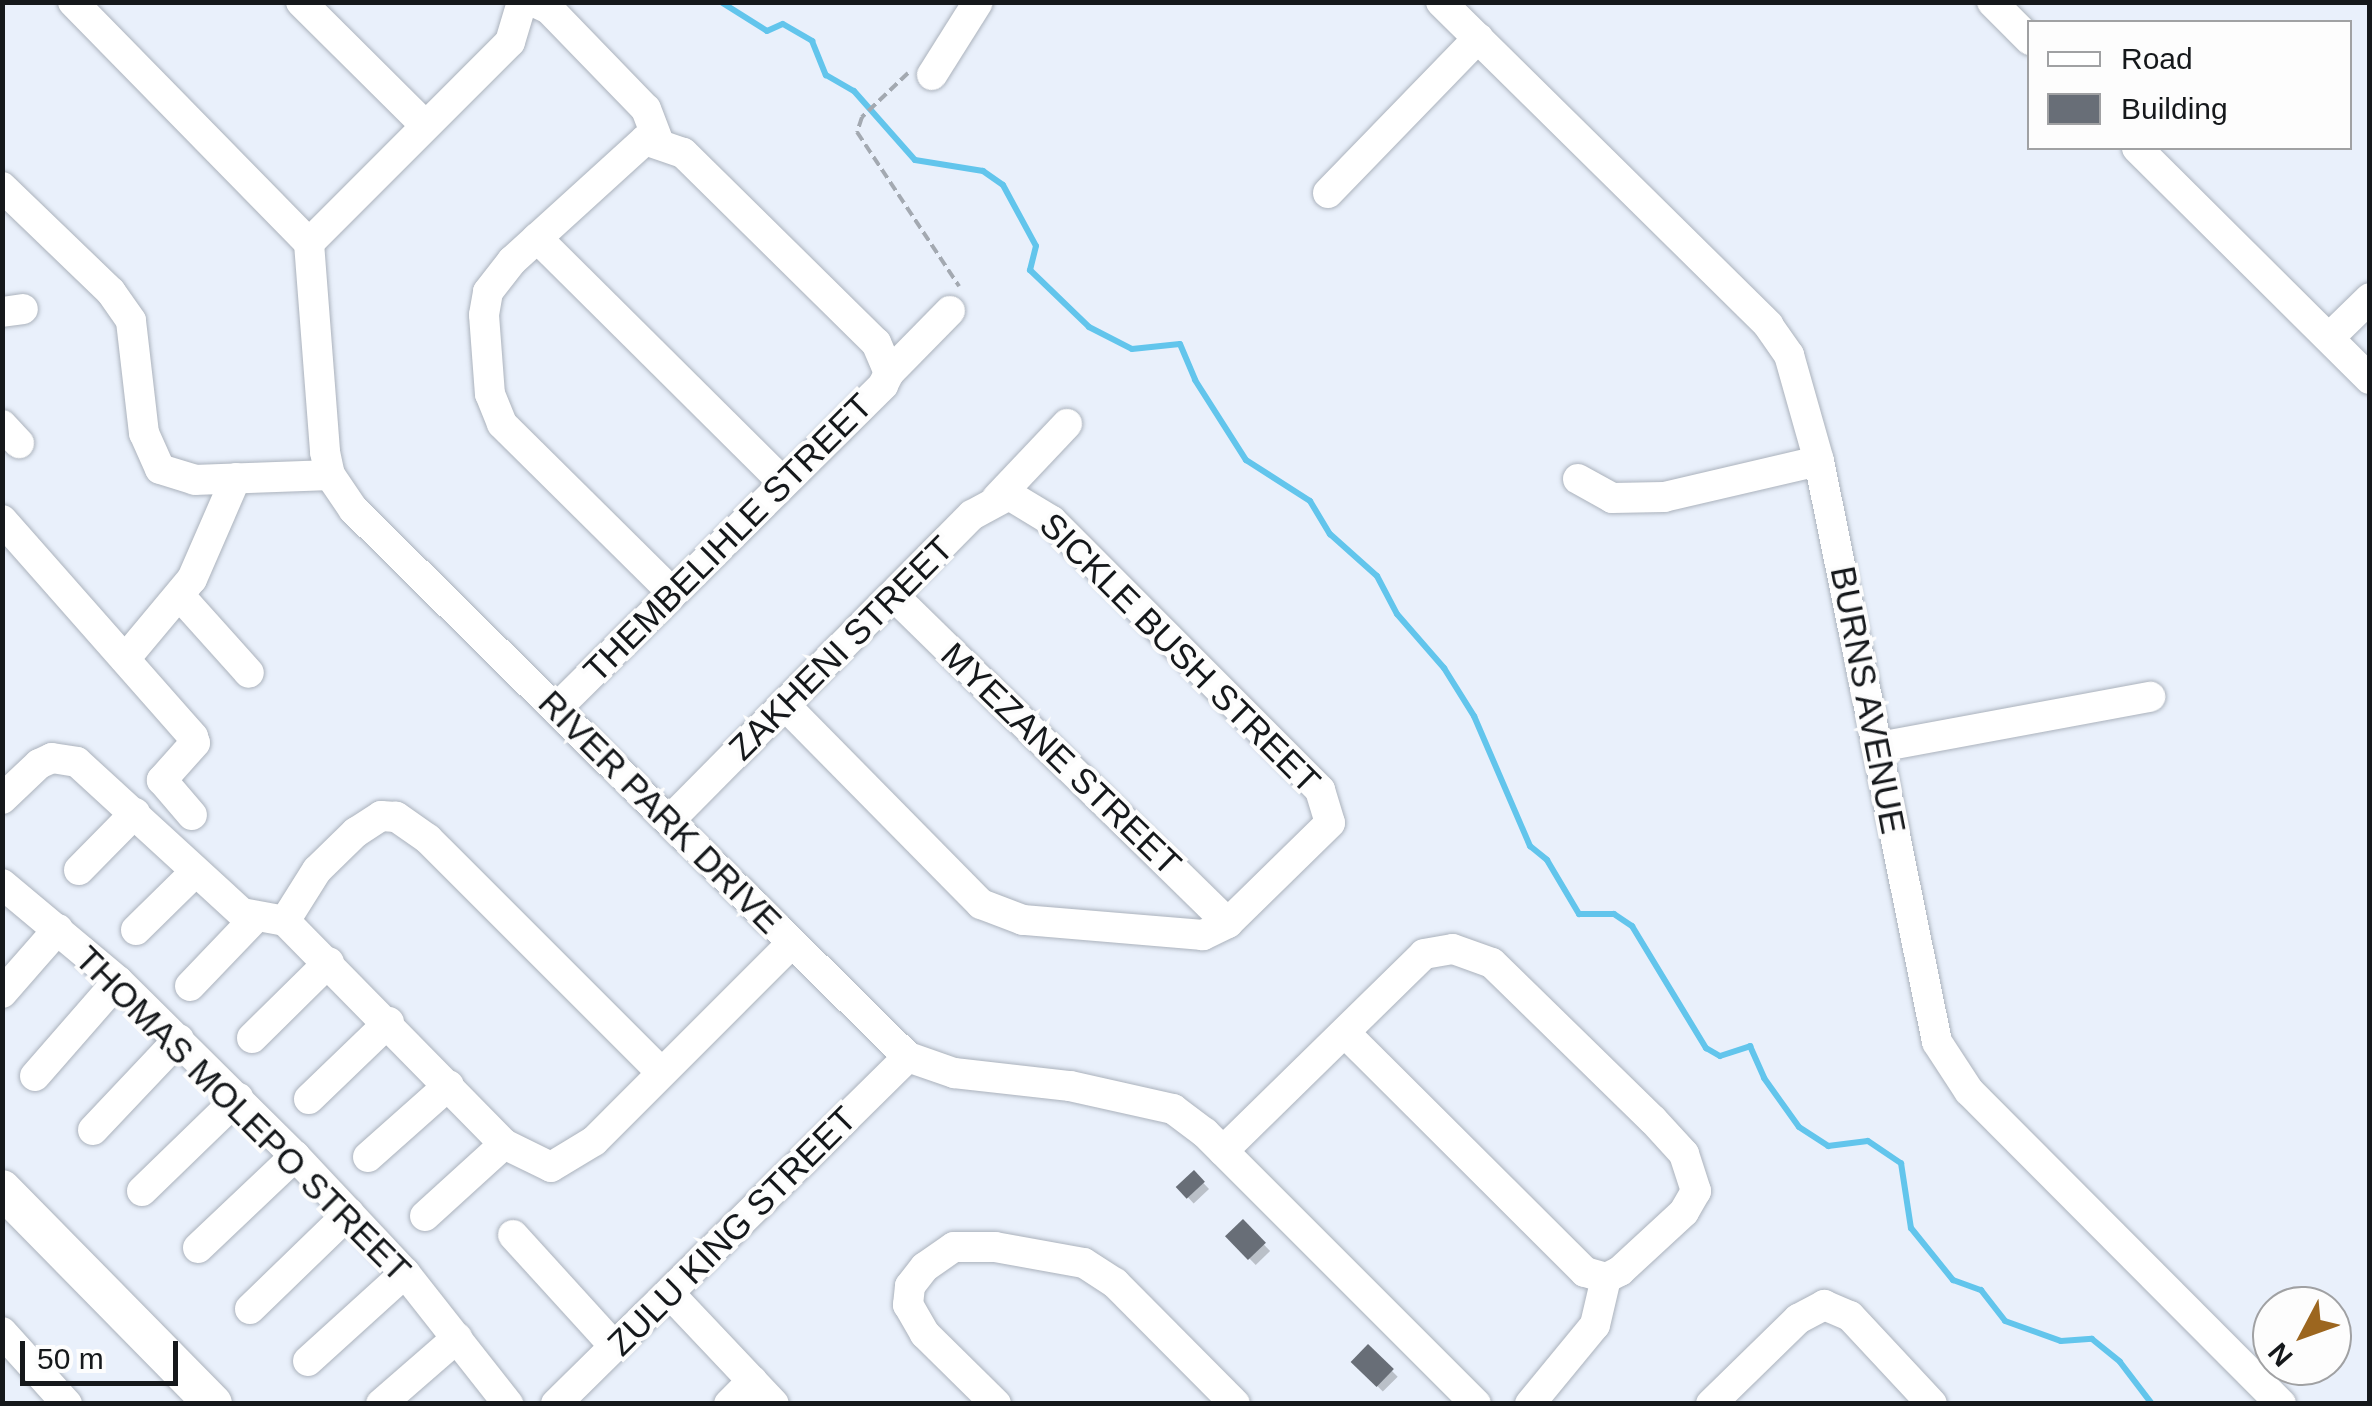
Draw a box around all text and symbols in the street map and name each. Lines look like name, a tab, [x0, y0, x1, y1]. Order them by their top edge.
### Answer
legend	[2027, 20, 2352, 150]
text: Road	[2121, 42, 2193, 75]
text: Building	[2121, 92, 2228, 125]
street label: THEMBELIHLE STREET	[575, 385, 881, 691]
street label: SICKLE BUSH STREET	[1031, 504, 1329, 802]
street label: ZAKHENI STREET	[720, 527, 962, 769]
street label: BURNS AVENUE	[1821, 562, 1915, 838]
street label: MYEZANE STREET	[932, 634, 1190, 884]
street label: RIVER PARK DRIVE	[530, 682, 790, 942]
street label: THOMAS MOLEPO STREET	[67, 938, 419, 1290]
street label: ZULU KING STREET	[599, 1098, 865, 1364]
north arrow	[2252, 1286, 2352, 1386]
scale bar	[25, 1321, 182, 1383]
text: N	[2262, 1337, 2299, 1373]
text: 50 m	[37, 1342, 104, 1375]

